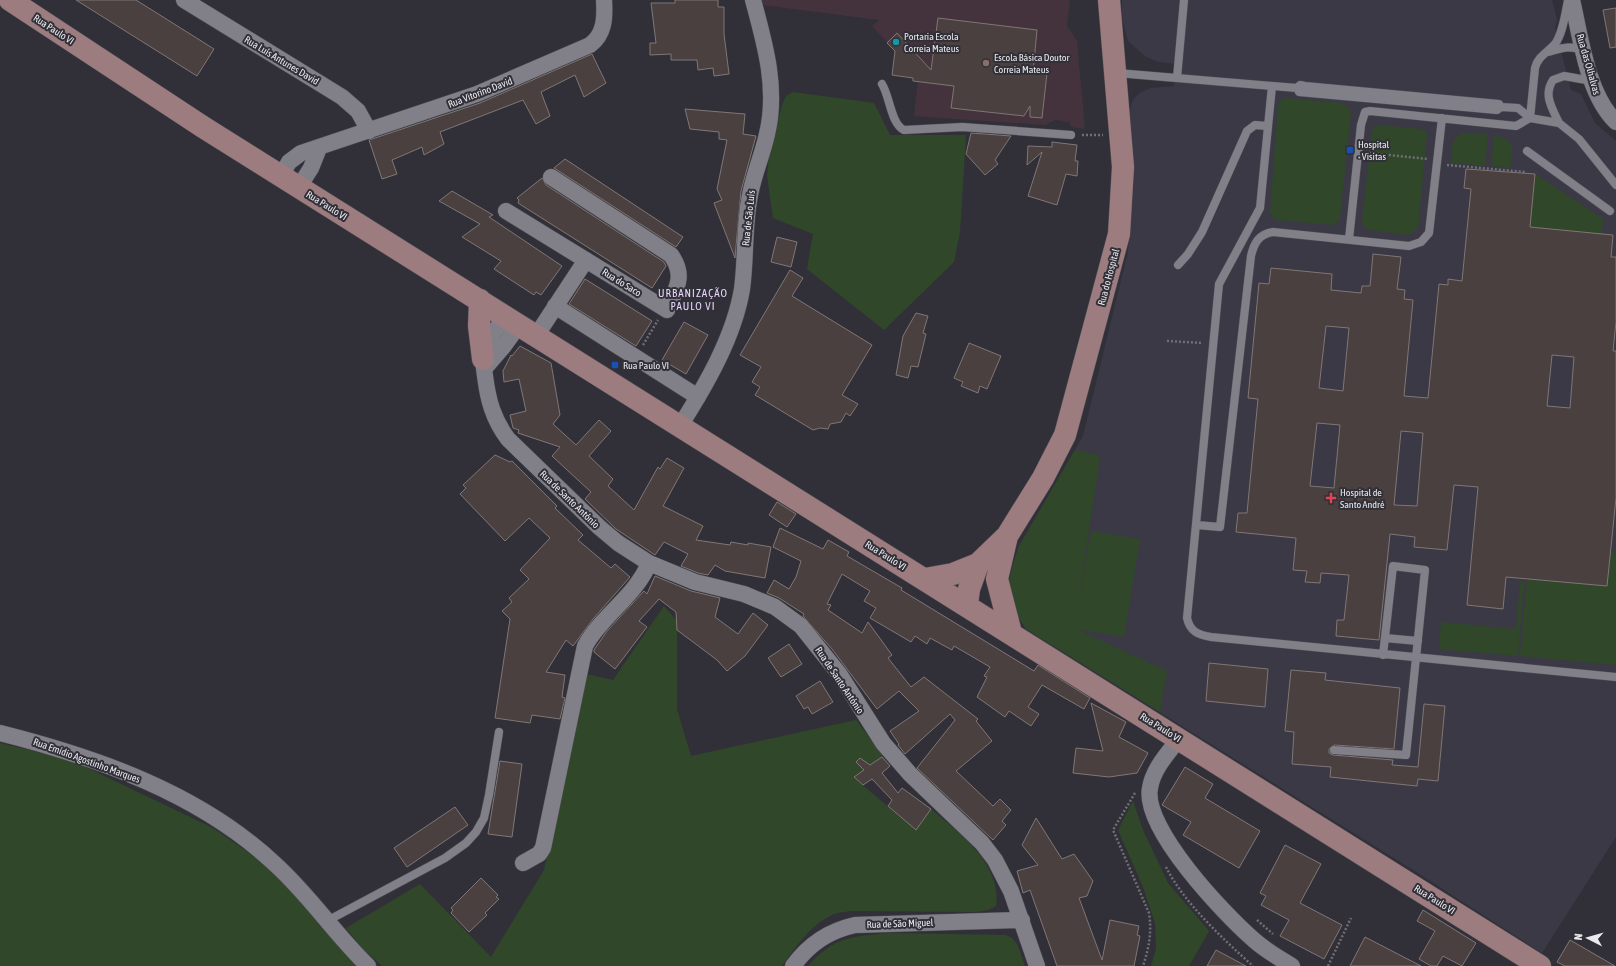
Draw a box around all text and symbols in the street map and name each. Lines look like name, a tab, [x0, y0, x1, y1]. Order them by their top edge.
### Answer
street label: Rua Paulo VI	[31, 12, 76, 47]
place label: Portaria Escola Correia Mateus	[904, 31, 959, 54]
street label: Rua das Olhalvas	[1575, 32, 1603, 96]
street label: Rua Luís Antunes David	[243, 34, 321, 87]
marker: Portaria Escola Correia Mateus	[891, 37, 901, 47]
place label: Escola Básica Doutor Correia Mateus	[994, 52, 1070, 75]
marker: Escola Básica Doutor Correia Mateus	[981, 58, 991, 68]
street label: Rua Vitorino David	[446, 75, 514, 110]
place label: Hospital - Visitas	[1358, 139, 1390, 162]
marker: Hospital - Visitas	[1345, 145, 1355, 155]
street label: Rua Paulo VI	[304, 189, 349, 222]
street label: Rua de São Luís	[740, 189, 757, 246]
street label: Rua do Hospital	[1096, 247, 1121, 307]
street label: Rua do Saco	[600, 266, 644, 299]
district label: URBANIZAÇÃO PAULO VI	[658, 287, 728, 312]
marker: Rua Paulo VI	[610, 360, 620, 370]
place label: Rua Paulo VI	[623, 360, 669, 371]
street label: Rua de Santo António	[538, 468, 602, 531]
place label: Hospital de Santo André	[1340, 487, 1385, 510]
marker: Hospital de Santo André	[1325, 492, 1337, 504]
street label: Rua Paulo VI	[863, 539, 908, 572]
street label: Rua de Santo António	[813, 645, 866, 716]
street label: Rua Paulo VI	[1138, 711, 1183, 744]
street label: Rua Emídio Agostinho Marques	[32, 736, 142, 785]
street label: Rua Paulo VI	[1412, 883, 1457, 916]
street label: Rua de São Miguel	[866, 917, 934, 930]
north arrow	[1568, 918, 1608, 958]
text: N	[1572, 933, 1584, 941]

